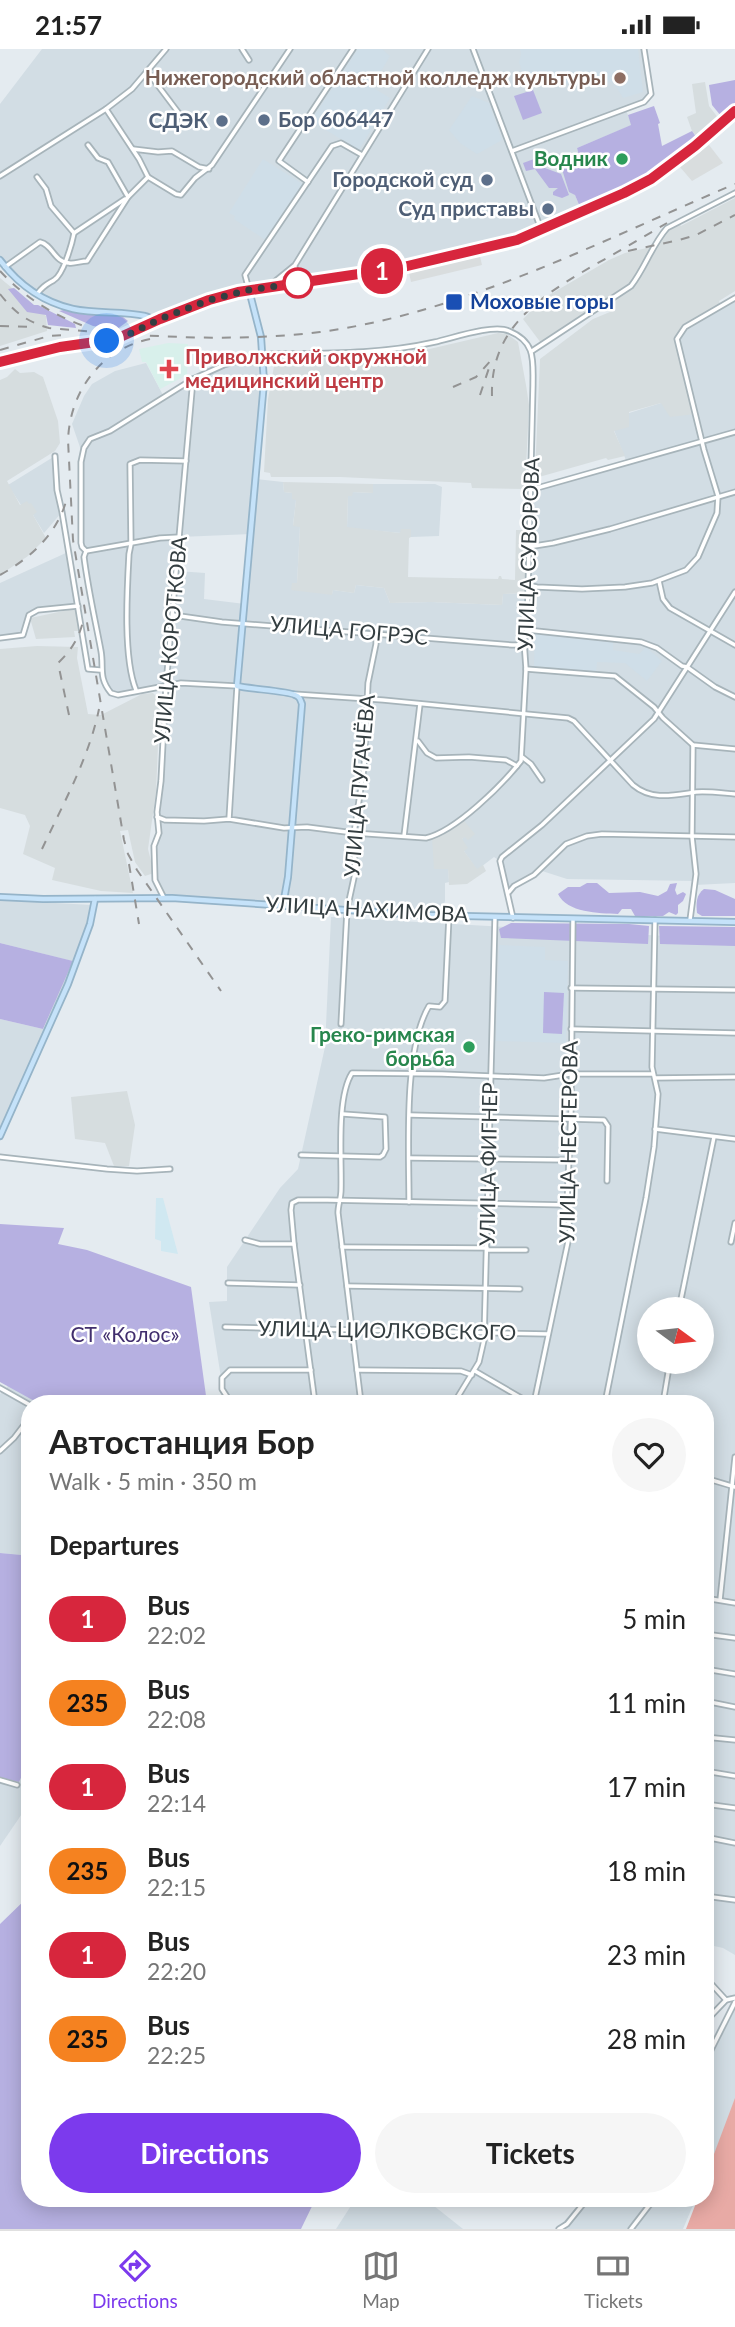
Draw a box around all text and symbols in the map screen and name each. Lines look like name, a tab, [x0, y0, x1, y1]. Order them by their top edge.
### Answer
text: 21:57	[35, 9, 102, 41]
place label: Нижегородский областной колледж культуры	[145, 64, 606, 89]
marker: Нижегородский областной колледж культуры	[612, 70, 628, 86]
place label: Бор 606447	[278, 106, 393, 131]
place label: СДЭК	[148, 107, 208, 132]
marker: Бор 606447	[256, 112, 272, 128]
marker: СДЭК	[214, 113, 230, 129]
place label: Водник	[534, 145, 609, 170]
marker: Водник	[614, 151, 630, 167]
place label: Городской суд	[332, 166, 473, 191]
marker: Городской суд	[479, 172, 495, 188]
place label: Суд приставы	[398, 195, 534, 220]
marker: Суд приставы	[540, 201, 556, 217]
line badge: 1	[359, 248, 405, 294]
text: 1	[375, 256, 389, 285]
unlabelled marker	[283, 268, 313, 298]
place label: Моховые горы	[470, 288, 614, 313]
marker: Моховые горы	[444, 292, 464, 312]
your location	[89, 323, 124, 358]
place label: Приволжский окружной медицинский центр	[185, 343, 427, 392]
marker: Приволжский окружной медицинский центр	[159, 359, 179, 379]
street label: УЛИЦА СУВОРОВА	[512, 456, 543, 651]
street label: УЛИЦА КОРОТКОВА	[148, 534, 191, 745]
street label: УЛИЦА ГОГРЭС	[269, 610, 429, 649]
street label: УЛИЦА ПУГАЧЁВА	[338, 692, 379, 878]
street label: УЛИЦА НАХИМОВА	[265, 891, 470, 926]
place label: Греко-римская борьба	[310, 1021, 455, 1070]
marker: Греко-римская борьба	[461, 1039, 477, 1055]
street label: УЛИЦА НЕСТЕРОВА	[553, 1040, 582, 1243]
street label: УЛИЦА ФИГНЕР	[474, 1082, 501, 1246]
north arrow	[637, 1297, 714, 1374]
map controls	[637, 1297, 714, 1374]
street label: УЛИЦА ЦИОЛКОВСКОГО	[258, 1315, 516, 1344]
park label: СТ «Колос»	[71, 1321, 179, 1346]
button: heart	[612, 1418, 686, 1492]
text: Автостанция Бор	[49, 1421, 315, 1461]
text: Walk · 5 min · 350 m	[49, 1467, 257, 1495]
text: Departures	[49, 1529, 179, 1561]
text: Bus	[147, 1589, 190, 1621]
text: 5 min	[622, 1603, 686, 1635]
text: 1	[81, 1604, 94, 1633]
text: 22:02	[147, 1621, 206, 1649]
text: Bus	[147, 1673, 190, 1705]
text: 11 min	[607, 1687, 686, 1719]
text: 235	[67, 1688, 108, 1717]
text: 22:08	[147, 1705, 206, 1733]
text: Bus	[147, 1757, 190, 1789]
text: 17 min	[607, 1771, 686, 1803]
text: 1	[81, 1772, 94, 1801]
text: 22:14	[147, 1789, 206, 1817]
text: Bus	[147, 1841, 190, 1873]
text: 18 min	[607, 1855, 686, 1887]
text: 235	[67, 1856, 108, 1885]
text: 22:15	[147, 1873, 206, 1901]
text: Bus	[147, 1925, 190, 1957]
text: 23 min	[607, 1939, 686, 1971]
text: 1	[81, 1940, 94, 1969]
text: 22:20	[147, 1957, 206, 1985]
text: Bus	[147, 2009, 190, 2041]
text: 28 min	[607, 2023, 686, 2055]
text: 235	[67, 2024, 108, 2053]
text: 22:25	[147, 2041, 206, 2069]
button: Directions	[49, 2113, 361, 2193]
button: Tickets	[375, 2113, 686, 2193]
tab: Directions	[92, 2247, 178, 2312]
tab: Map	[362, 2247, 400, 2312]
tab: Tickets	[584, 2247, 643, 2312]

